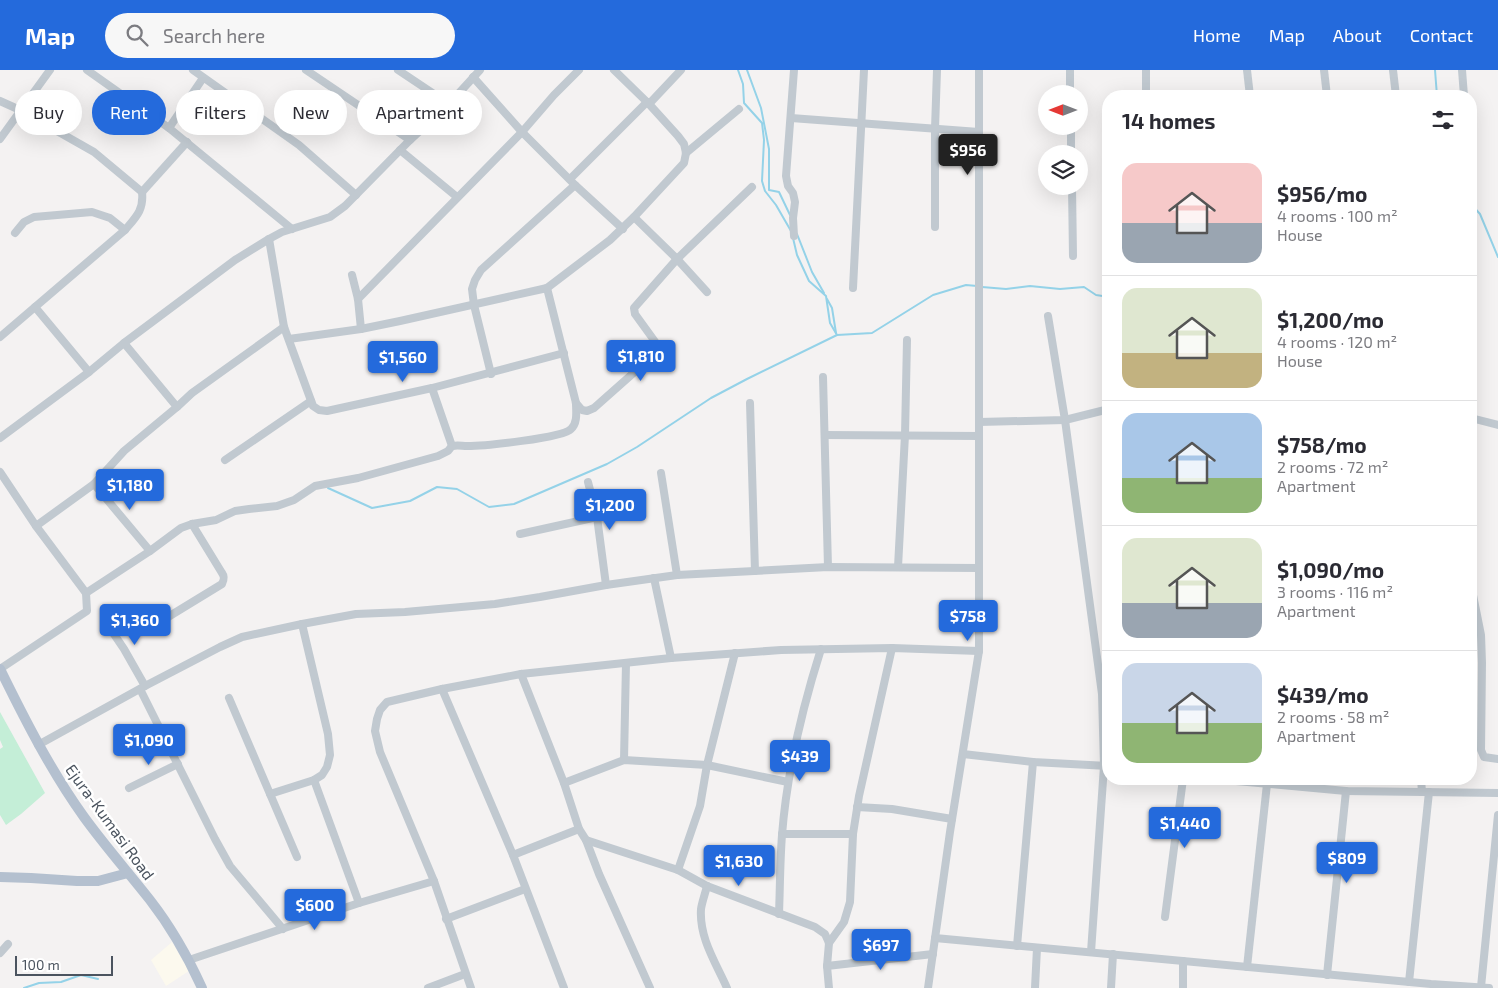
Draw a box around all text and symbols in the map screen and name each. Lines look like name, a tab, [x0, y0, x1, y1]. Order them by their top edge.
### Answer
search box	[105, 13, 455, 58]
text: Map	[25, 21, 75, 50]
icon: search	[123, 21, 151, 49]
text: Search here	[163, 24, 265, 47]
text: Home	[1193, 24, 1241, 46]
text: Map	[1269, 24, 1305, 46]
text: About	[1333, 24, 1382, 46]
text: Contact	[1410, 24, 1473, 46]
north arrow	[1038, 85, 1088, 135]
map controls	[1038, 85, 1088, 195]
chip: Buy	[15, 90, 82, 135]
chip: Rent	[92, 90, 166, 135]
chip: Filters	[176, 90, 264, 135]
chip: New	[274, 90, 347, 135]
chip: Apartment	[357, 90, 482, 135]
icon: filters	[1429, 106, 1457, 134]
text: 14 homes	[1122, 108, 1216, 133]
pin: $956	[938, 134, 998, 176]
text: $956	[950, 140, 987, 159]
button: layers	[1038, 145, 1088, 195]
text: $956/mo	[1277, 181, 1367, 206]
icon: home	[1162, 183, 1222, 243]
text: 4 rooms · 100 m²	[1277, 206, 1398, 225]
text: House	[1277, 225, 1323, 244]
text: $1,200/mo	[1277, 307, 1384, 332]
icon: home	[1162, 308, 1222, 368]
text: 4 rooms · 120 m²	[1277, 332, 1397, 351]
pin: $1,560	[362, 340, 444, 383]
pin: $1,810	[600, 340, 682, 382]
text: $1,810	[617, 346, 665, 365]
text: $1,560	[379, 347, 427, 366]
text: House	[1277, 351, 1323, 370]
text: $758/mo	[1277, 432, 1367, 457]
icon: home	[1162, 433, 1222, 493]
text: 2 rooms · 72 m²	[1277, 457, 1388, 476]
pin: $1,180	[89, 468, 171, 511]
text: $1,180	[107, 475, 153, 494]
text: Apartment	[1277, 476, 1356, 495]
pin: $1,200	[569, 488, 651, 531]
text: $1,200	[585, 495, 635, 514]
text: $1,090/mo	[1277, 557, 1384, 582]
icon: home	[1162, 558, 1222, 618]
text: 3 rooms · 116 m²	[1277, 582, 1393, 601]
pin: $758	[938, 600, 998, 642]
text: Apartment	[1277, 601, 1356, 620]
pin: $1,360	[94, 604, 176, 646]
text: $758	[950, 606, 986, 625]
text: $1,360	[111, 610, 159, 629]
text: $439/mo	[1277, 682, 1369, 707]
icon: home	[1162, 683, 1222, 743]
text: 2 rooms · 58 m²	[1277, 707, 1390, 726]
pin: $1,090	[108, 724, 190, 766]
text: Apartment	[1277, 726, 1356, 745]
text: $1,090	[124, 730, 174, 749]
pin: $439	[770, 740, 830, 782]
text: $439	[781, 746, 819, 765]
street label: Ejura-Kumasi Road	[61, 760, 159, 884]
pin: $1,440	[1144, 806, 1226, 849]
text: $1,440	[1160, 813, 1210, 832]
pin: $809	[1317, 842, 1377, 884]
pin: $1,630	[698, 844, 780, 887]
text: $809	[1328, 848, 1366, 867]
text: $1,630	[715, 851, 763, 870]
pin: $600	[285, 888, 345, 931]
text: $600	[296, 895, 334, 914]
pin: $697	[851, 928, 911, 971]
text: $697	[863, 935, 899, 954]
scale bar	[15, 953, 112, 976]
text: 100 m	[22, 956, 60, 973]

